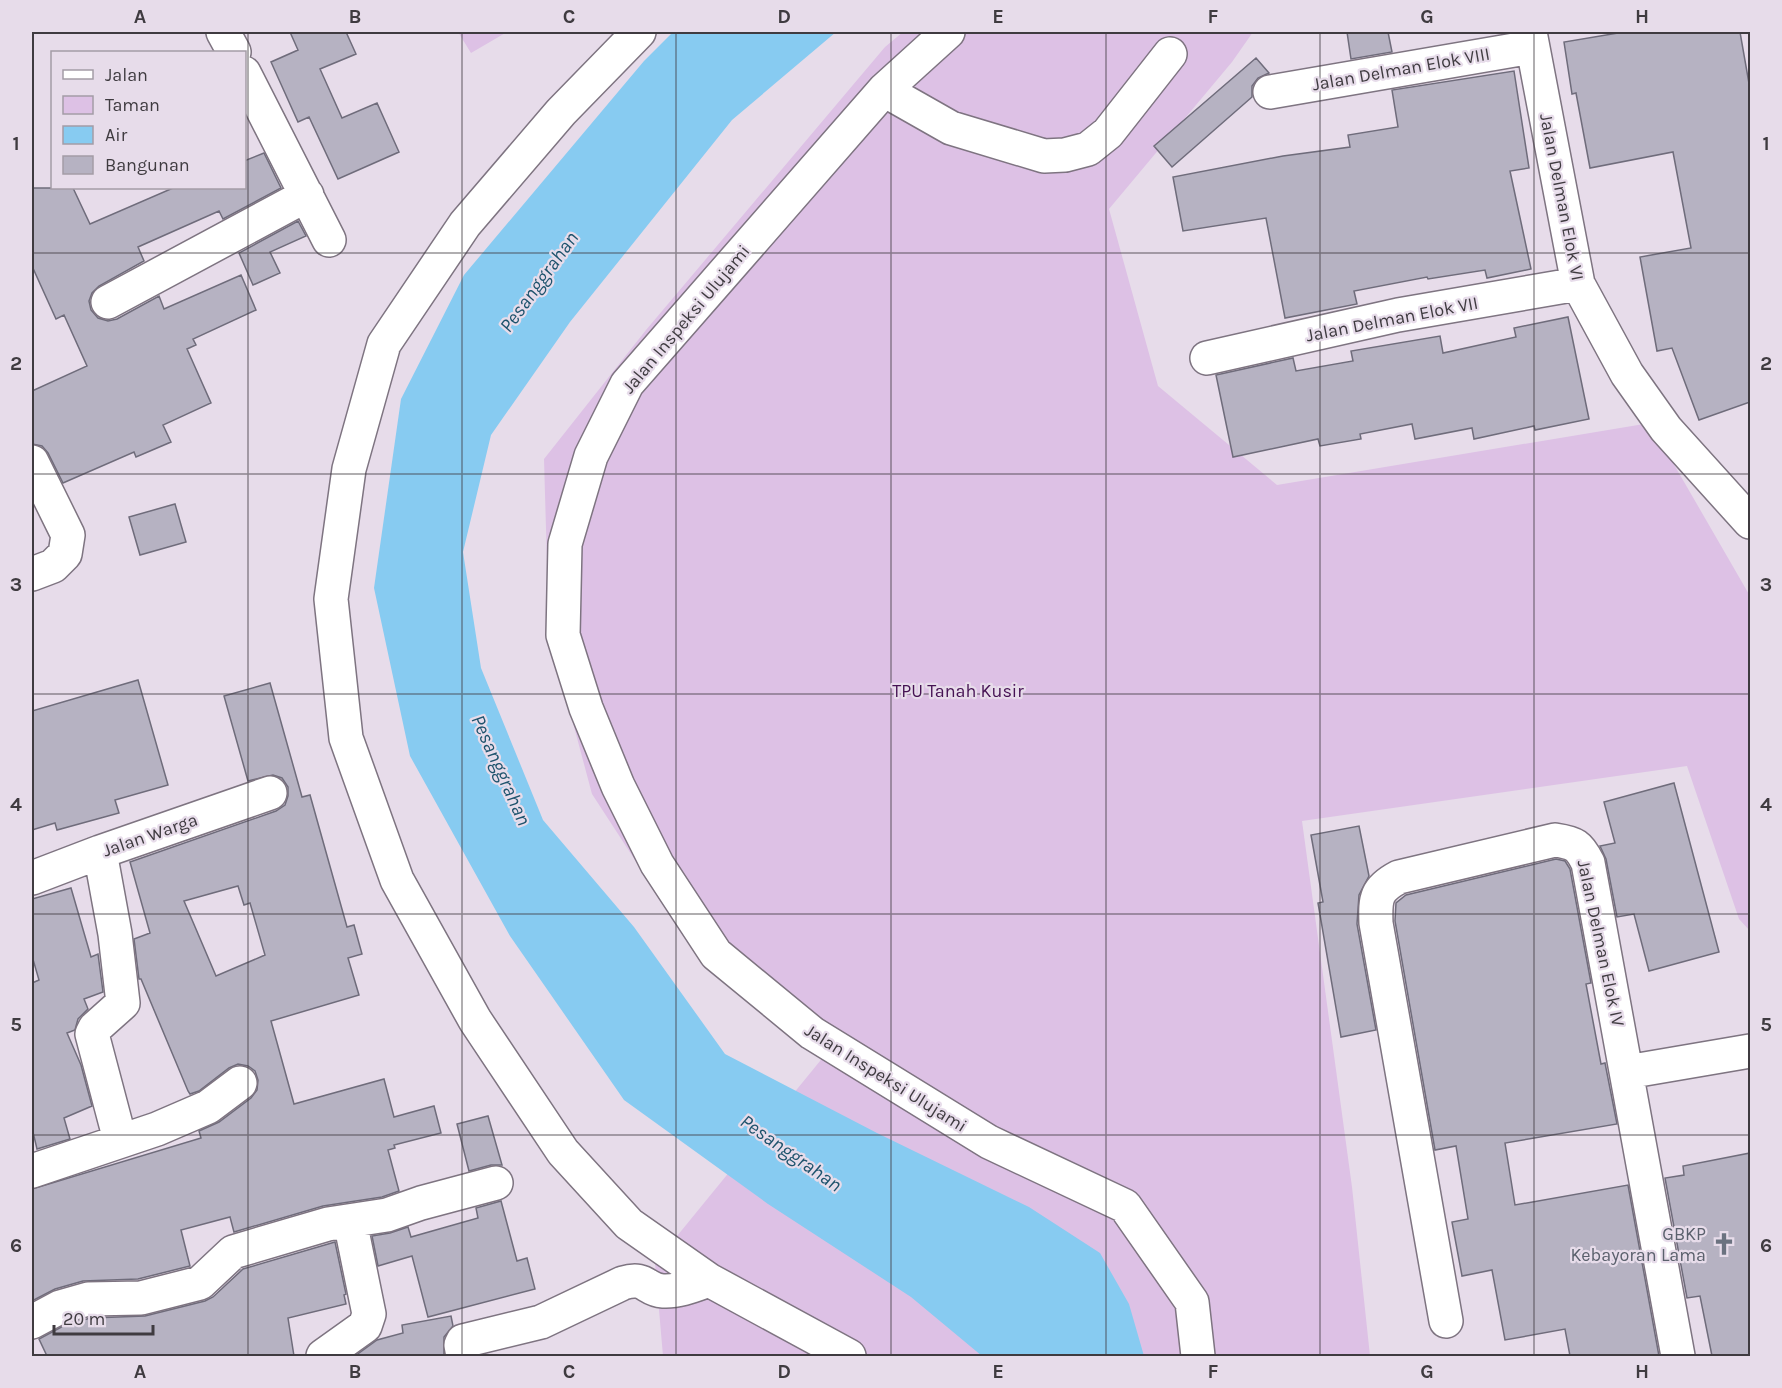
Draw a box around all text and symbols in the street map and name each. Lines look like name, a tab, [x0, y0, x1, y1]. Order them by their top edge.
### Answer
text: A	[134, 5, 147, 28]
text: B	[349, 5, 361, 28]
text: C	[563, 5, 575, 28]
text: D	[777, 5, 791, 28]
text: E	[992, 5, 1004, 28]
text: F	[1208, 5, 1219, 28]
text: G	[1420, 5, 1434, 28]
text: H	[1635, 5, 1649, 28]
street label: Jalan Delman Elok VIII	[1310, 43, 1492, 95]
legend	[51, 51, 246, 189]
text: Jalan	[105, 64, 148, 86]
text: Taman	[105, 94, 160, 116]
street label: Jalan Delman Elok VI	[1535, 112, 1589, 282]
text: Air	[105, 124, 128, 146]
text: 1	[12, 132, 20, 155]
text: 1	[1762, 132, 1770, 155]
text: Bangunan	[105, 154, 190, 176]
water label: Pesanggrahan	[495, 227, 583, 337]
street label: Jalan Inspeksi Ulujami	[617, 240, 755, 398]
street label: Jalan Delman Elok VII	[1304, 292, 1480, 346]
text: 2	[10, 352, 22, 375]
text: 2	[1760, 352, 1772, 375]
text: 3	[10, 573, 22, 596]
text: 3	[1760, 573, 1772, 596]
park label: TPU Tanah Kusir	[892, 680, 1024, 702]
water label: Pesanggrahan	[466, 711, 536, 829]
text: 4	[10, 793, 22, 816]
text: 4	[1760, 793, 1772, 816]
street label: Jalan Warga	[100, 808, 200, 862]
street label: Jalan Delman Elok IV	[1573, 858, 1629, 1028]
text: 5	[10, 1013, 22, 1036]
text: 5	[1760, 1013, 1772, 1036]
street label: Jalan Inspeksi Ulujami	[801, 1019, 971, 1137]
water label: Pesanggrahan	[736, 1110, 846, 1196]
place label: GBKP Kebayoran Lama	[1570, 1223, 1706, 1266]
church icon: GBKP Kebayoran Lama	[1711, 1231, 1737, 1257]
text: 6	[10, 1234, 22, 1257]
text: 6	[1760, 1234, 1772, 1257]
scale bar	[54, 1298, 153, 1336]
text: 20 m	[63, 1308, 105, 1330]
text: A	[134, 1360, 147, 1383]
text: B	[349, 1360, 361, 1383]
text: C	[563, 1360, 575, 1383]
text: D	[777, 1360, 791, 1383]
text: E	[992, 1360, 1004, 1383]
text: F	[1208, 1360, 1219, 1383]
text: G	[1420, 1360, 1434, 1383]
text: H	[1635, 1360, 1649, 1383]

